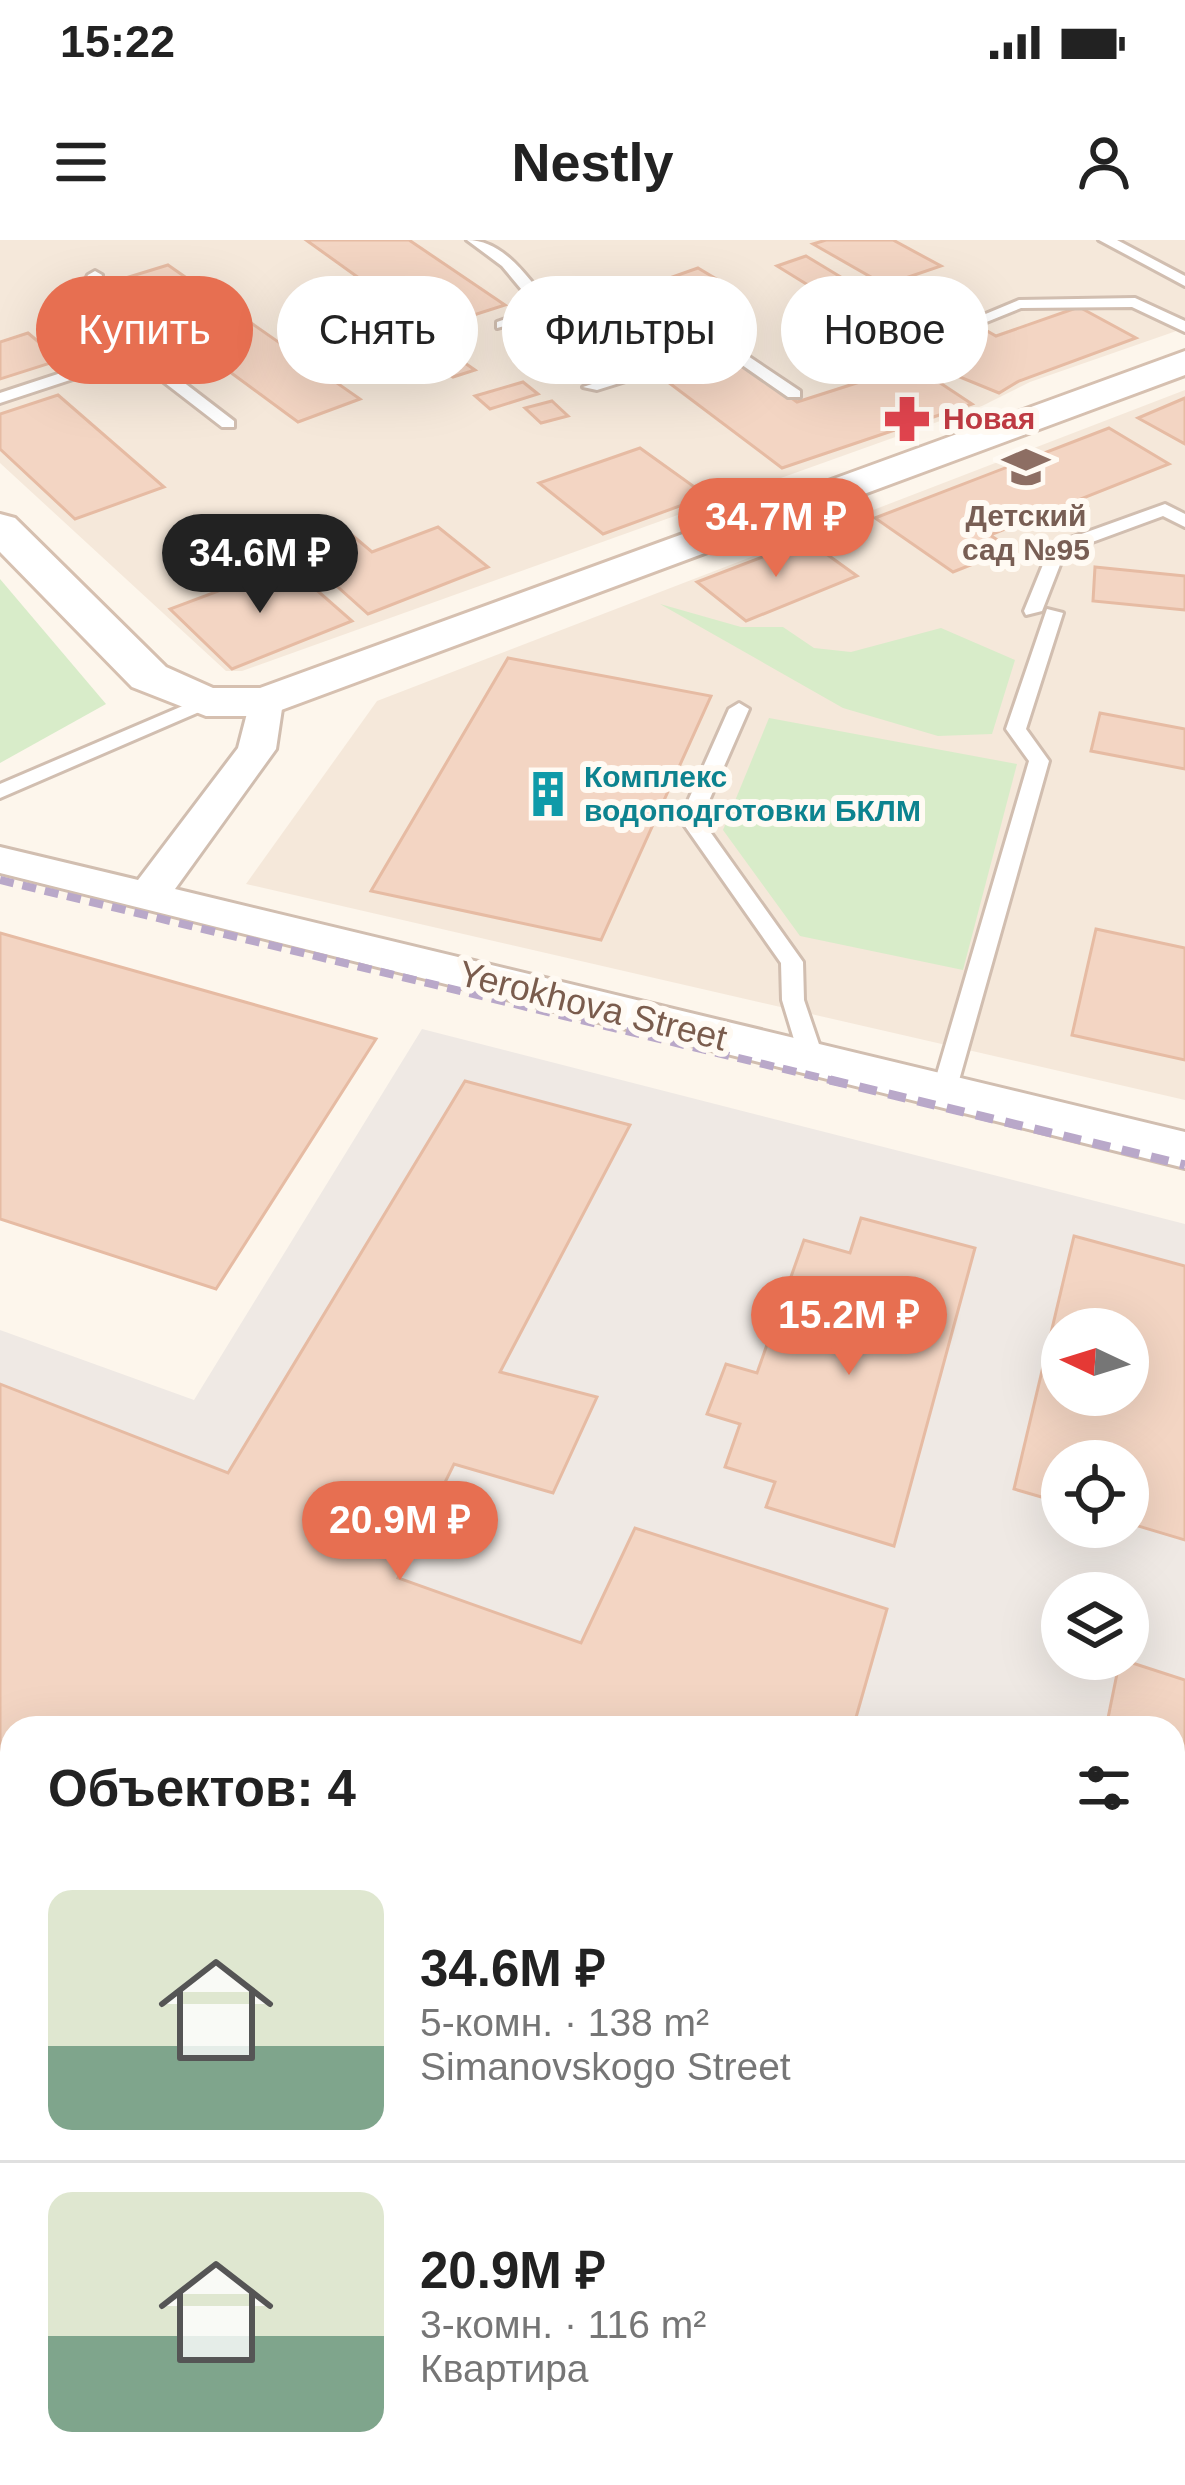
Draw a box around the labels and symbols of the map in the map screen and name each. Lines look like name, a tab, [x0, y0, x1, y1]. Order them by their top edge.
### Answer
pharmacy icon: Новая	[882, 394, 932, 444]
place label: Новая	[943, 402, 1035, 435]
school or university icon: Детский сад №95	[1001, 442, 1051, 492]
pin: 34.7M ₽	[665, 478, 887, 580]
place label: Детский сад №95	[962, 499, 1090, 566]
pin: 34.6M ₽	[149, 514, 371, 616]
place label: Комплекс водоподготовки БКЛМ	[584, 760, 921, 827]
building icon: Комплекс водоподготовки БКЛМ	[523, 769, 573, 819]
street label: Yerokhova Street	[455, 952, 731, 1059]
pin: 15.2M ₽	[738, 1276, 960, 1378]
north arrow	[1041, 1308, 1149, 1416]
pin: 20.9M ₽	[289, 1481, 511, 1583]

